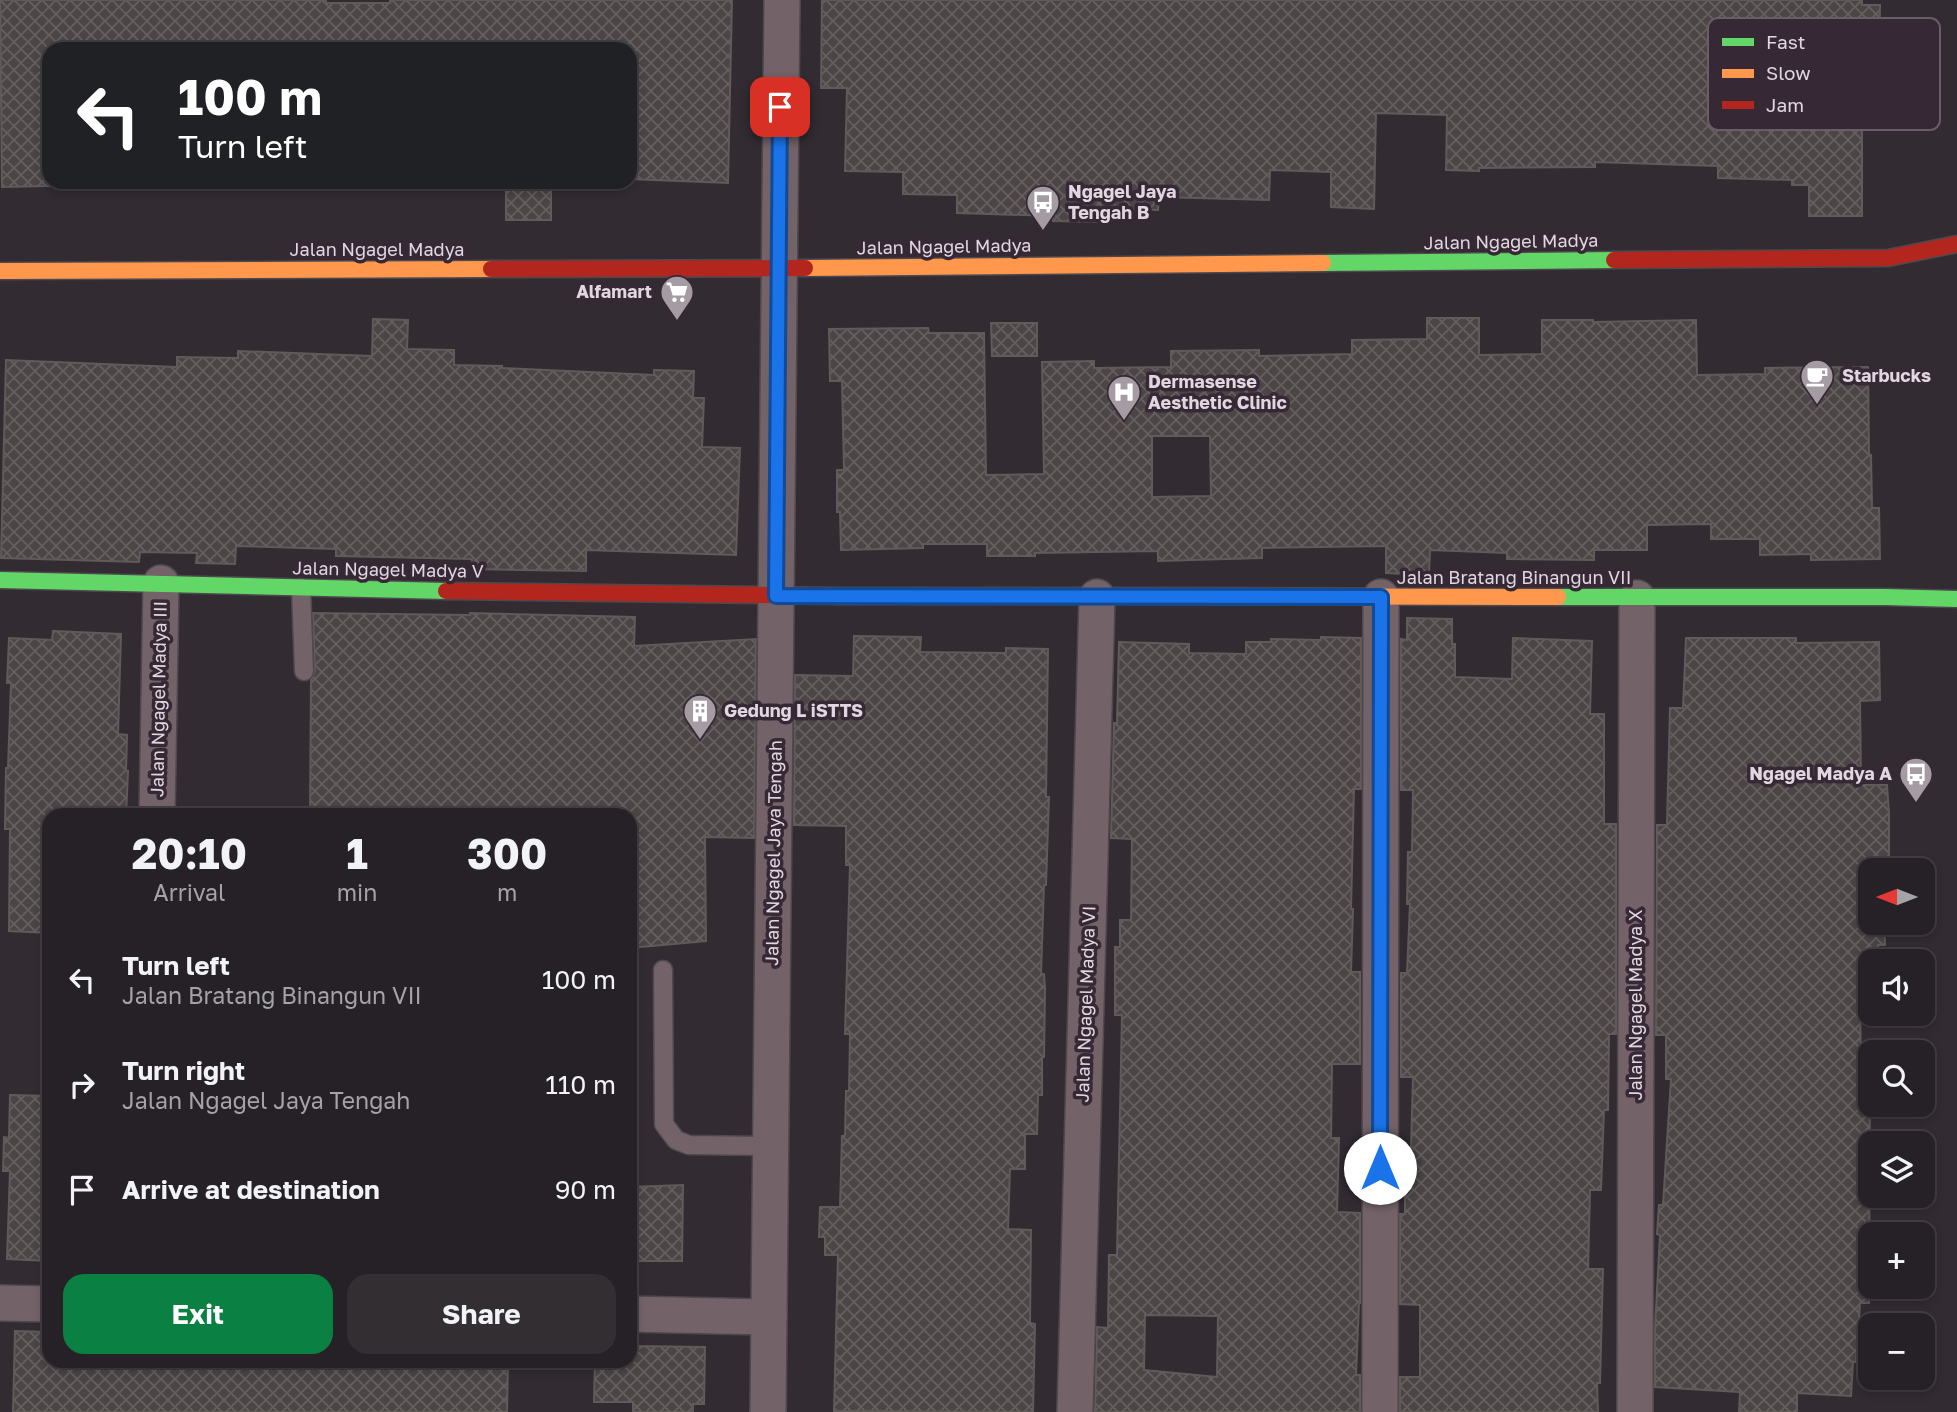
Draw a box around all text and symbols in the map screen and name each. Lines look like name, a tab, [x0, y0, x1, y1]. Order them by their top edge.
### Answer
legend	[1708, 18, 1940, 130]
text: Fast	[1766, 30, 1805, 53]
text: Slow	[1766, 61, 1811, 84]
text: 100 m	[178, 67, 322, 126]
icon: left	[63, 70, 154, 161]
pin	[750, 77, 810, 137]
icon: arrive	[761, 88, 799, 126]
text: Jam	[1766, 93, 1804, 116]
text: Turn left	[178, 127, 307, 165]
place label: Ngagel Jaya Tengah B	[1068, 180, 1176, 223]
bus stop icon: Ngagel Jaya Tengah B	[1024, 183, 1062, 232]
street label: Jalan Ngagel Madya	[1423, 228, 1599, 254]
street label: Jalan Ngagel Madya	[856, 233, 1032, 259]
street label: Jalan Ngagel Madya	[290, 238, 464, 260]
supermarket icon: Alfamart	[658, 273, 696, 322]
place label: Alfamart	[576, 280, 652, 302]
cafe icon: Starbucks	[1798, 357, 1836, 406]
place label: Starbucks	[1842, 364, 1931, 386]
place label: Dermasense Aesthetic Clinic	[1148, 370, 1287, 413]
hospital icon: Dermasense Aesthetic Clinic	[1105, 373, 1143, 422]
street label: Jalan Ngagel Madya V	[292, 556, 484, 582]
street label: Jalan Bratang Binangun VII	[1397, 566, 1631, 588]
street label: Jalan Ngagel Madya III	[145, 601, 171, 797]
building icon: Gedung L iSTTS	[681, 692, 719, 741]
place label: Gedung L iSTTS	[724, 699, 863, 721]
street label: Jalan Ngagel Jaya Tengah	[760, 740, 786, 966]
bus stop icon: Ngagel Madya A	[1897, 755, 1935, 804]
place label: Ngagel Madya A	[1749, 762, 1892, 784]
text: 20:10	[132, 828, 247, 878]
text: 1	[346, 828, 368, 878]
text: 300	[467, 828, 547, 878]
north arrow	[1858, 858, 1936, 934]
map controls	[1858, 858, 1935, 1390]
text: Arrival	[153, 878, 225, 906]
text: min	[337, 878, 377, 906]
text: m	[497, 878, 517, 906]
street label: Jalan Ngagel Madya VI	[1071, 905, 1099, 1103]
street label: Jalan Ngagel Madya X	[1624, 909, 1646, 1101]
button: sound	[1858, 949, 1935, 1026]
text: Turn left	[122, 950, 230, 981]
icon: left	[63, 961, 101, 999]
text: 100 m	[542, 964, 616, 995]
text: Jalan Bratang Binangun VII	[122, 981, 422, 1009]
button: search	[1858, 1040, 1935, 1117]
text: Turn right	[122, 1055, 245, 1086]
icon: right	[63, 1066, 101, 1104]
text: 110 m	[545, 1069, 616, 1100]
text: Jalan Ngagel Jaya Tengah	[122, 1086, 410, 1114]
position arrow	[1343, 1131, 1417, 1205]
button: layers	[1858, 1131, 1935, 1208]
icon: arrive	[63, 1171, 101, 1209]
text: Arrive at destination	[122, 1174, 380, 1205]
text: 90 m	[555, 1174, 616, 1205]
button: +	[1858, 1222, 1935, 1299]
button: Exit	[63, 1274, 333, 1354]
button: Share	[347, 1274, 616, 1354]
button: −	[1858, 1313, 1935, 1390]

